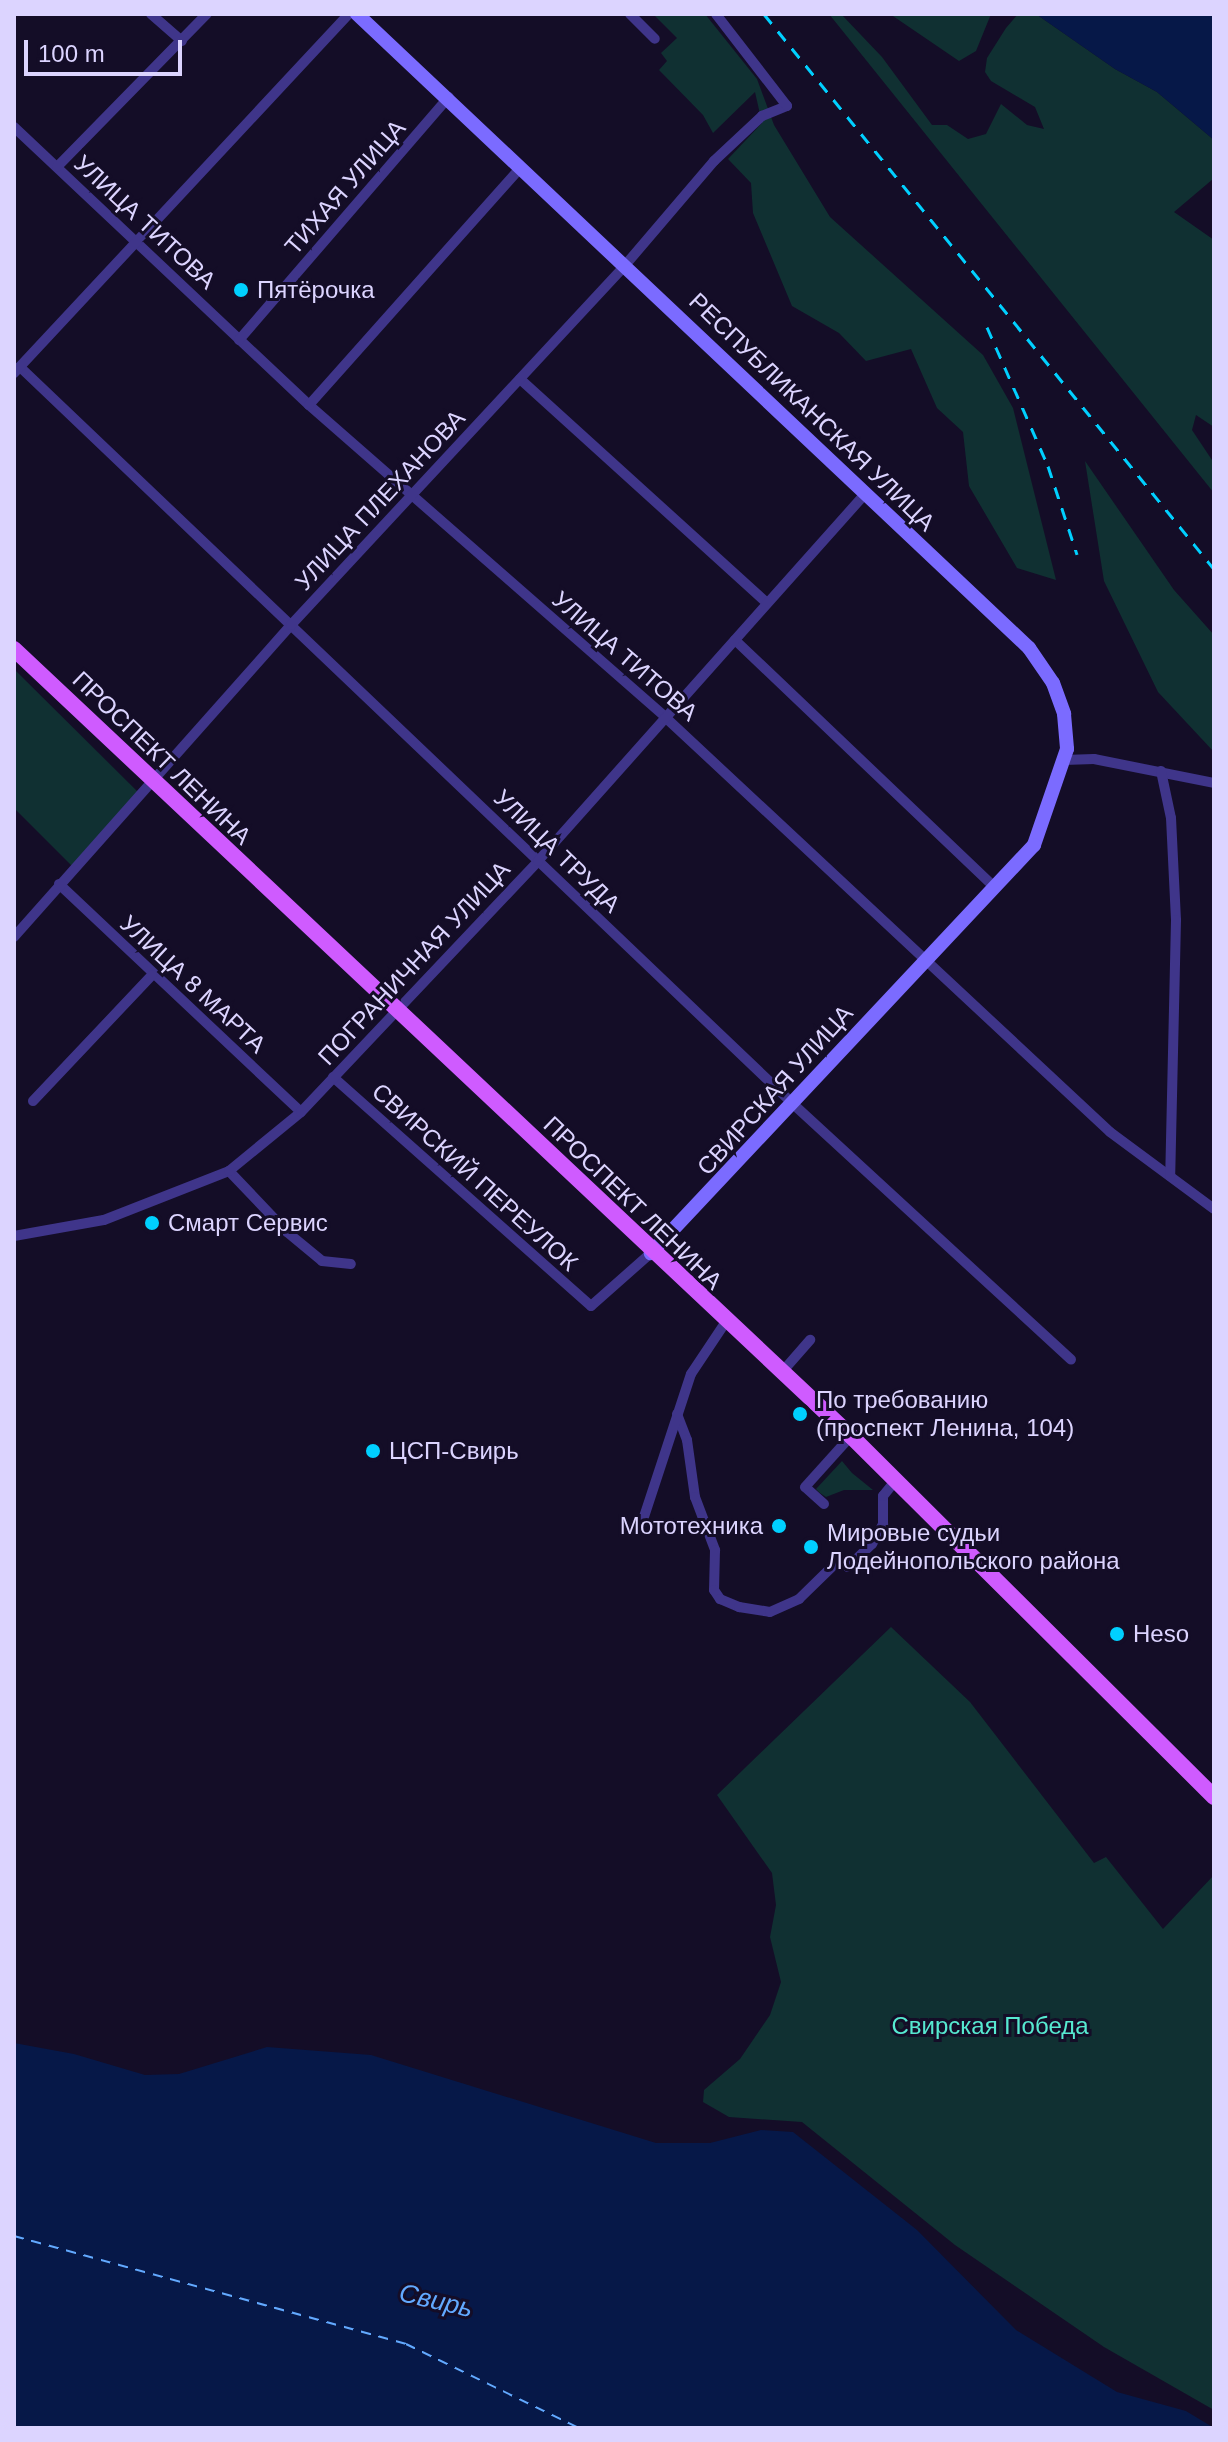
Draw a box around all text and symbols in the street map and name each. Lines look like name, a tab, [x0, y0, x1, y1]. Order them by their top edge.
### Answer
scale bar	[28, 24, 186, 74]
text: 100 m	[38, 40, 105, 67]
street label: ТИХАЯ УЛИЦА	[279, 114, 411, 260]
street label: УЛИЦА ТИТОВА	[68, 149, 222, 295]
place label: Пятёрочка	[257, 276, 375, 304]
marker: Пятёрочка	[232, 281, 250, 299]
street label: РЕСПУБЛИКАНСКАЯ УЛИЦА	[683, 287, 941, 537]
street label: УЛИЦА ПЛЕХАНОВА	[289, 404, 471, 596]
street label: УЛИЦА ТИТОВА	[546, 585, 704, 727]
street label: ПРОСПЕКТ ЛЕНИНА	[67, 665, 257, 851]
street label: УЛИЦА ТРУДА	[488, 784, 626, 918]
street label: ПОГРАНИЧНАЯ УЛИЦА	[312, 855, 516, 1071]
street label: УЛИЦА 8 МАРТА	[114, 909, 272, 1059]
street label: СВИРСКАЯ УЛИЦА	[691, 999, 859, 1181]
street label: СВИРСКИЙ ПЕРЕУЛОК	[366, 1077, 584, 1277]
street label: ПРОСПЕКТ ЛЕНИНА	[538, 1110, 728, 1296]
place label: Смарт Сервис	[168, 1209, 328, 1237]
marker: Смарт Сервис	[143, 1214, 161, 1232]
place label: По требованию (проспект Ленина, 104)	[816, 1386, 1074, 1442]
marker: По требованию (проспект Ленина, 104)	[791, 1405, 809, 1423]
place label: ЦСП-Свирь	[389, 1437, 519, 1465]
marker: ЦСП-Свирь	[364, 1442, 382, 1460]
place label: Мототехника	[620, 1512, 763, 1540]
marker: Мототехника	[770, 1517, 788, 1535]
place label: Мировые судьи Лодейнопольского района	[827, 1519, 1120, 1575]
marker: Мировые судьи Лодейнопольского района	[802, 1538, 820, 1556]
place label: Heso	[1133, 1620, 1189, 1648]
marker: Heso	[1108, 1625, 1126, 1643]
park label: Свирская Победа	[891, 2012, 1089, 2040]
water label: Свирь	[396, 2277, 476, 2325]

